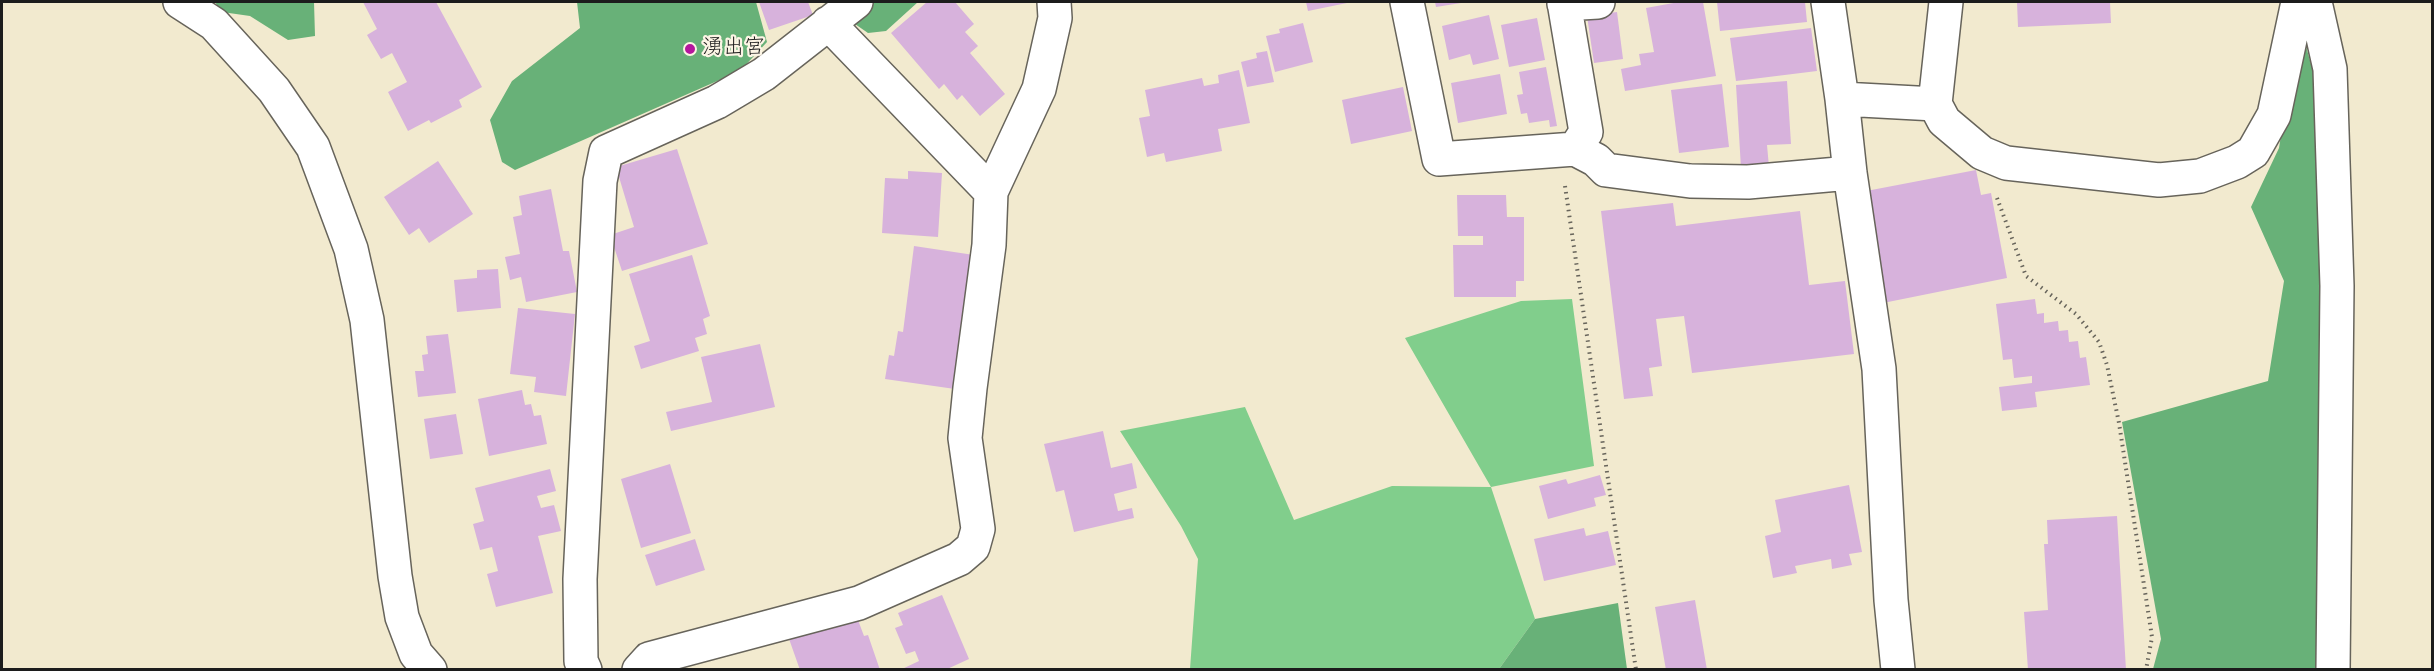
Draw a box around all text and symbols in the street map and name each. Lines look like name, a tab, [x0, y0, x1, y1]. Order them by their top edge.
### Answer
place label: 湧出宮	[702, 36, 765, 62]
marker: 湧出宮	[683, 42, 697, 56]

